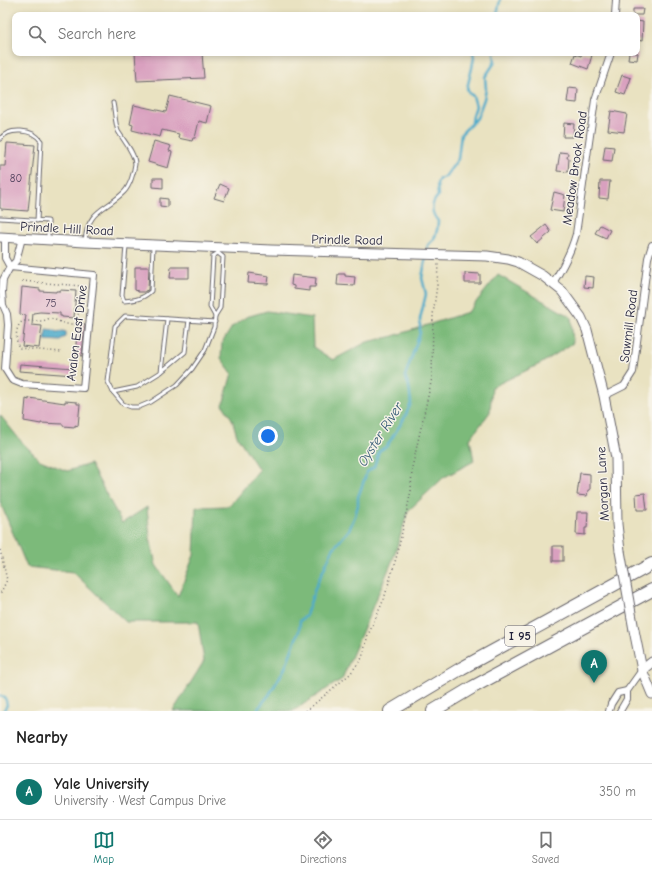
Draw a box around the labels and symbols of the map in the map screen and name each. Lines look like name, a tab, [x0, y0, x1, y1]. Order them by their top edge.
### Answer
street label: Meadow Brook Road	[559, 110, 590, 226]
house number: 80	[10, 172, 22, 185]
street label: Prindle Hill Road	[20, 219, 114, 238]
street label: Prindle Road	[311, 231, 383, 248]
street label: Avalon East Drive	[63, 284, 90, 382]
street label: Sawmill Road	[617, 289, 640, 363]
house number: 75	[45, 297, 57, 310]
water label: Oyster River	[354, 398, 408, 469]
your location	[258, 426, 278, 446]
street label: Morgan Lane	[593, 446, 612, 522]
road number: I 95	[505, 626, 535, 646]
pin: A	[581, 650, 607, 683]

